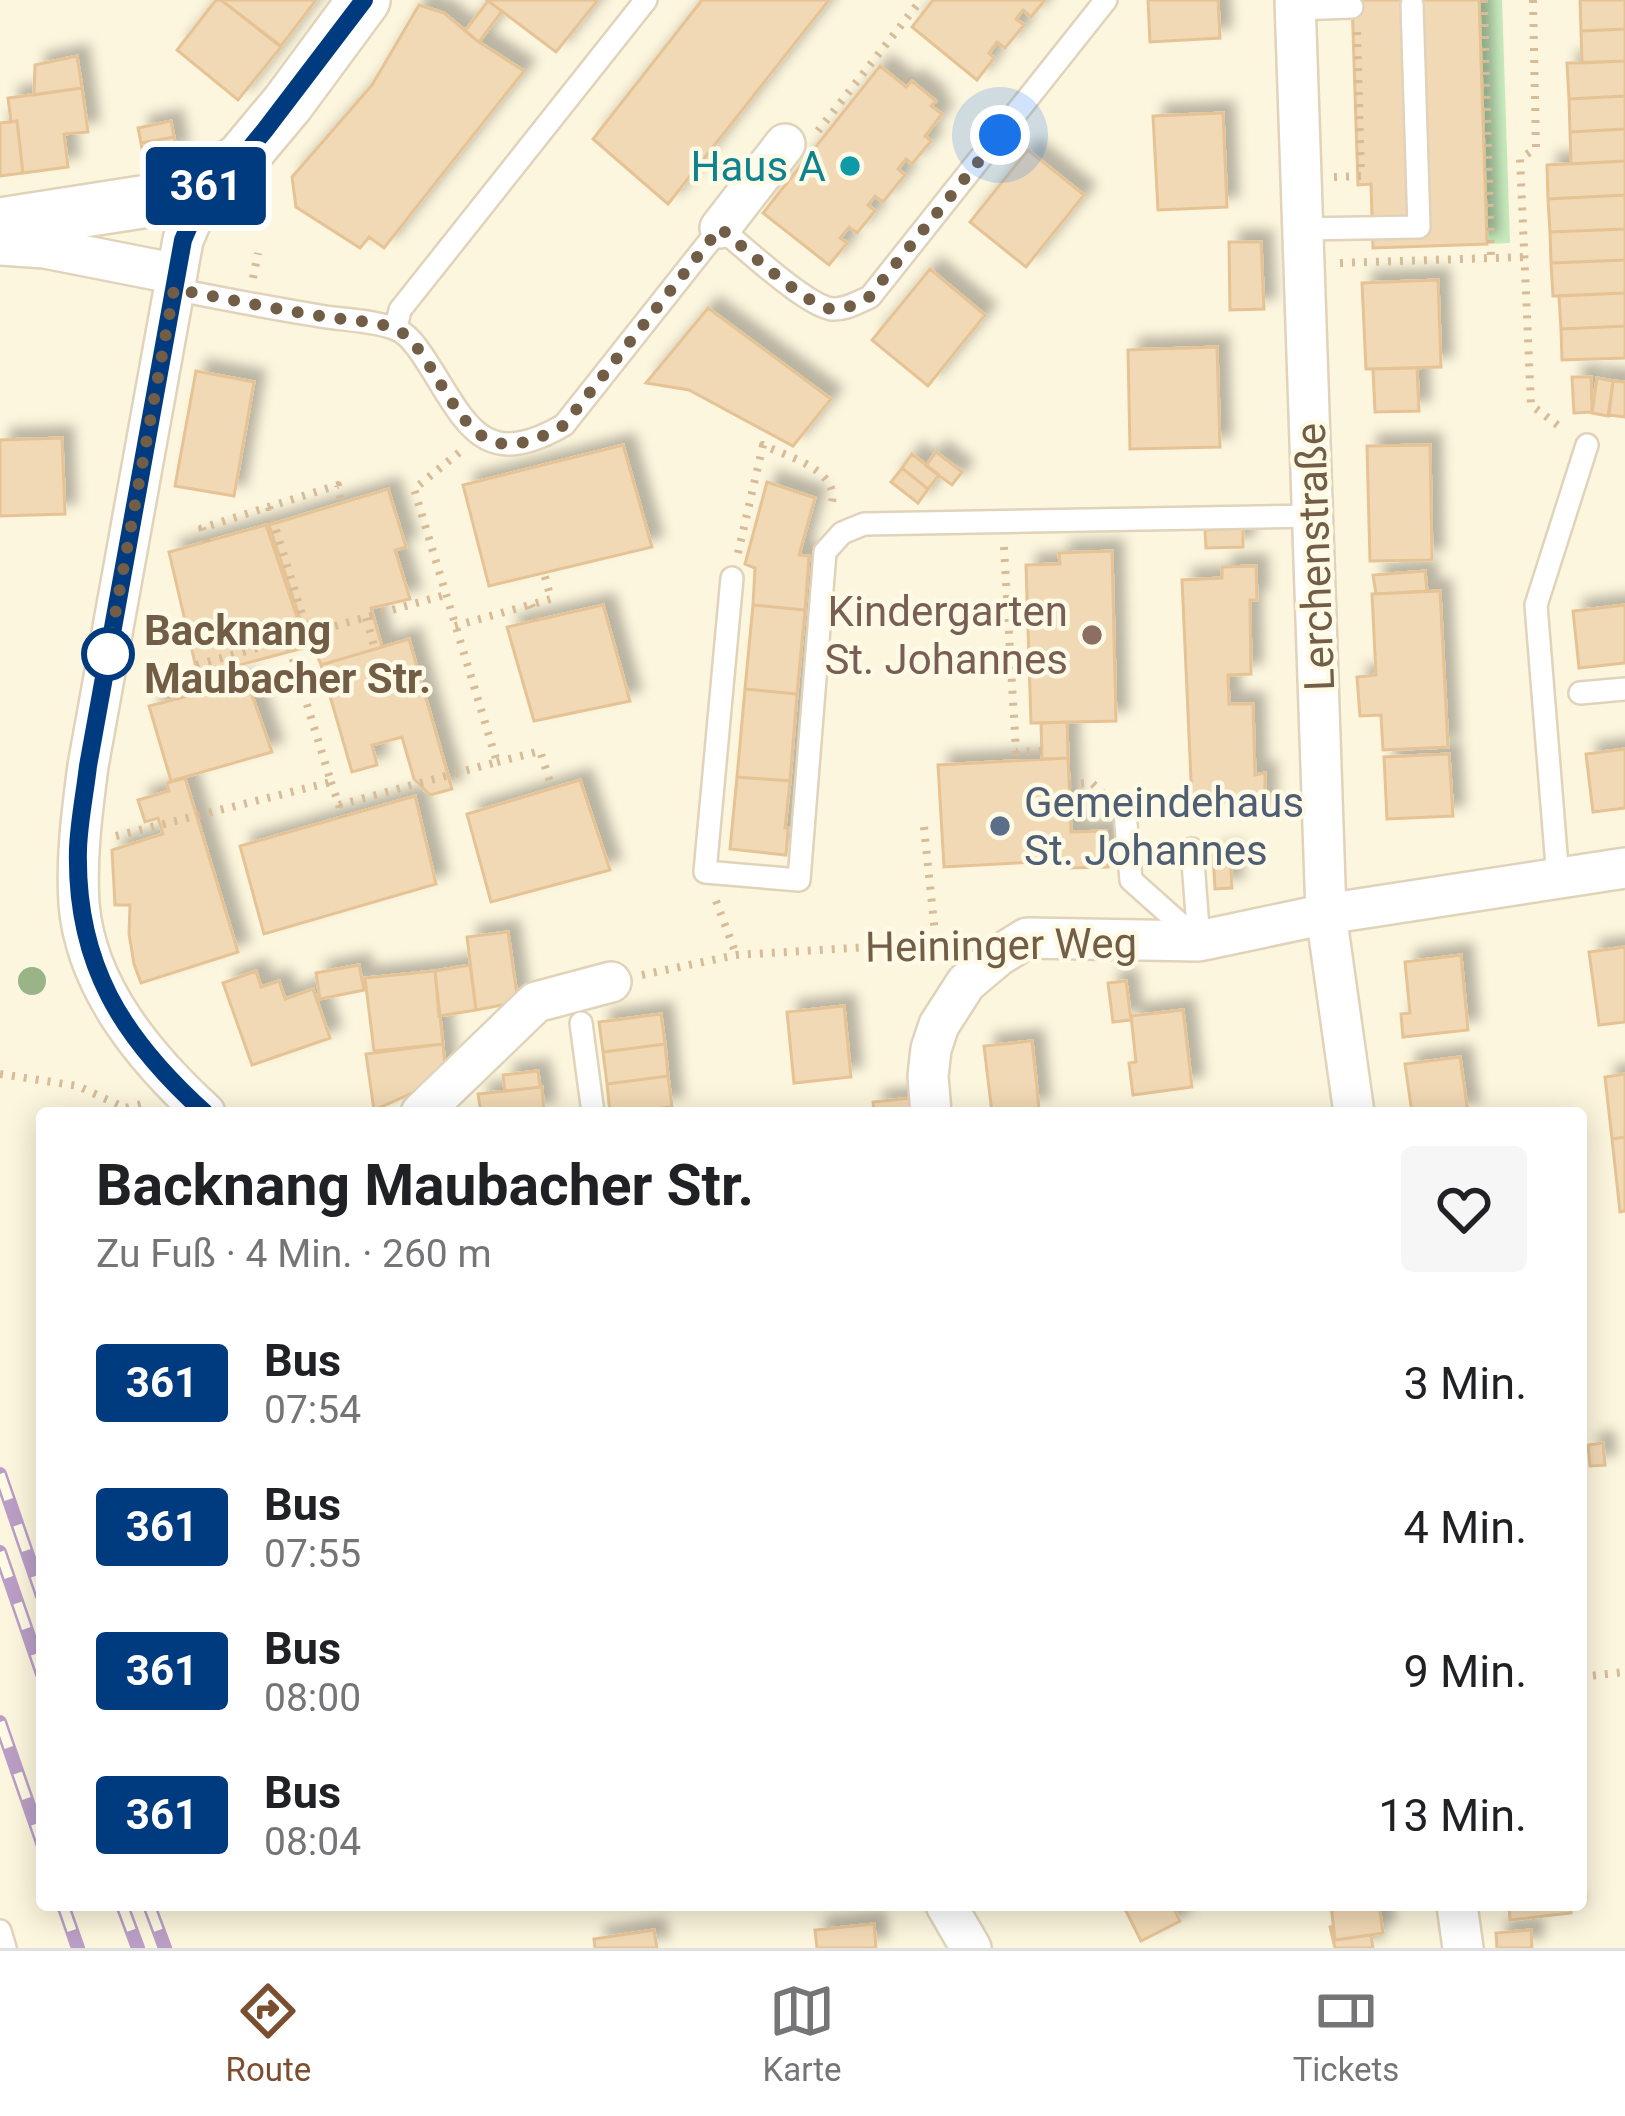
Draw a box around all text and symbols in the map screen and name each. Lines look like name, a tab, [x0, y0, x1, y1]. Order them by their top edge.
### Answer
your location	[970, 105, 1030, 165]
place label: Haus A	[691, 142, 826, 191]
line badge: 361	[137, 147, 275, 225]
marker: Haus A	[837, 153, 863, 179]
text: 361	[170, 161, 242, 210]
street label: Lerchenstraße	[1286, 422, 1344, 692]
place label: Kindergarten St. Johannes	[824, 587, 1068, 684]
place label: Backnang Maubacher Str.	[144, 606, 431, 703]
marker: Kindergarten St. Johannes	[1079, 622, 1105, 648]
marker: Backnang Maubacher Str.	[83, 629, 133, 679]
place label: Gemeindehaus St. Johannes	[1024, 778, 1304, 875]
marker: Gemeindehaus St. Johannes	[987, 813, 1013, 839]
street label: Heininger Weg	[865, 918, 1137, 972]
button: heart	[1401, 1146, 1527, 1272]
text: Backnang Maubacher Str.	[96, 1152, 754, 1219]
text: Zu Fuß · 4 Min. · 260 m	[96, 1231, 492, 1277]
text: Bus	[264, 1334, 341, 1387]
text: 3 Min.	[1404, 1357, 1527, 1410]
text: 361	[126, 1358, 198, 1407]
text: 07:54	[264, 1387, 361, 1433]
text: Bus	[264, 1478, 341, 1531]
text: 4 Min.	[1404, 1501, 1527, 1554]
text: 361	[126, 1502, 198, 1551]
text: 07:55	[264, 1531, 361, 1577]
text: Bus	[264, 1622, 341, 1675]
text: 9 Min.	[1404, 1645, 1527, 1698]
text: 361	[126, 1646, 198, 1695]
text: 08:00	[264, 1675, 361, 1721]
text: Bus	[264, 1766, 341, 1819]
text: 13 Min.	[1378, 1789, 1527, 1842]
text: 361	[126, 1790, 198, 1839]
text: 08:04	[264, 1819, 361, 1865]
tab: Route	[226, 1978, 311, 2089]
tab: Karte	[762, 1978, 841, 2089]
tab: Tickets	[1293, 1978, 1399, 2089]

